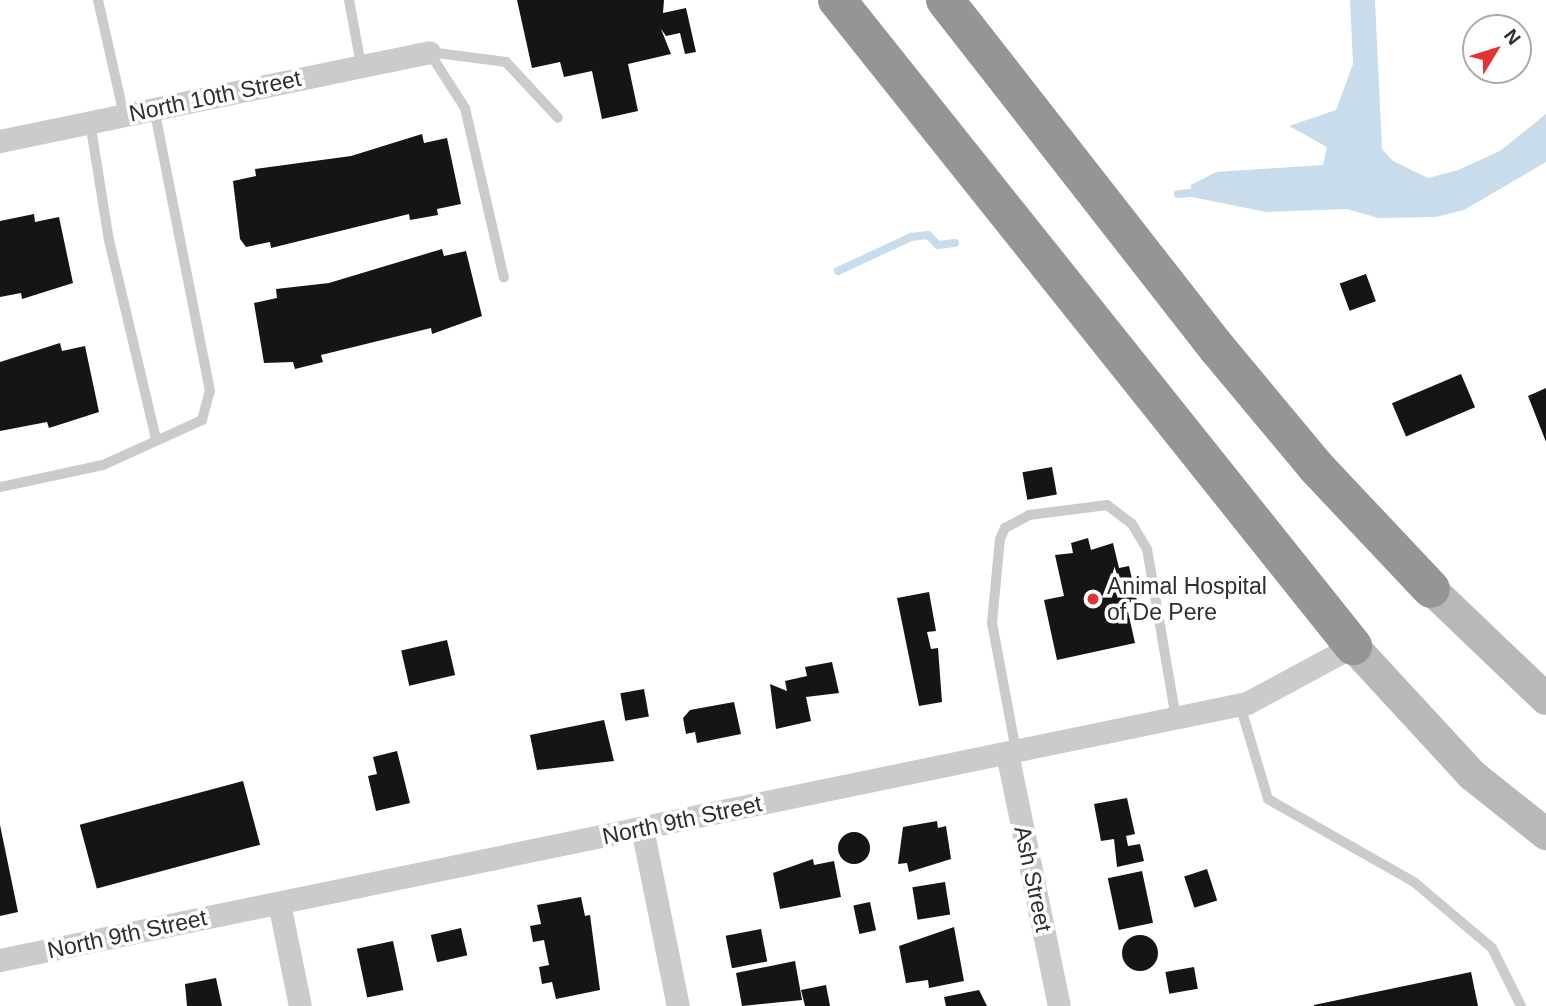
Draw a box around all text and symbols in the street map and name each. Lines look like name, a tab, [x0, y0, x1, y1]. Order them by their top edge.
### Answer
north arrow	[1462, 14, 1532, 84]
text: N	[1500, 25, 1525, 49]
street label: North 10th Street	[126, 64, 304, 128]
place label: Animal Hospital of De Pere	[1107, 572, 1267, 626]
marker: Animal Hospital of De Pere	[1085, 591, 1101, 607]
street label: North 9th Street	[600, 790, 764, 850]
street label: Ash Street	[1008, 824, 1058, 934]
street label: North 9th Street	[45, 904, 209, 964]

